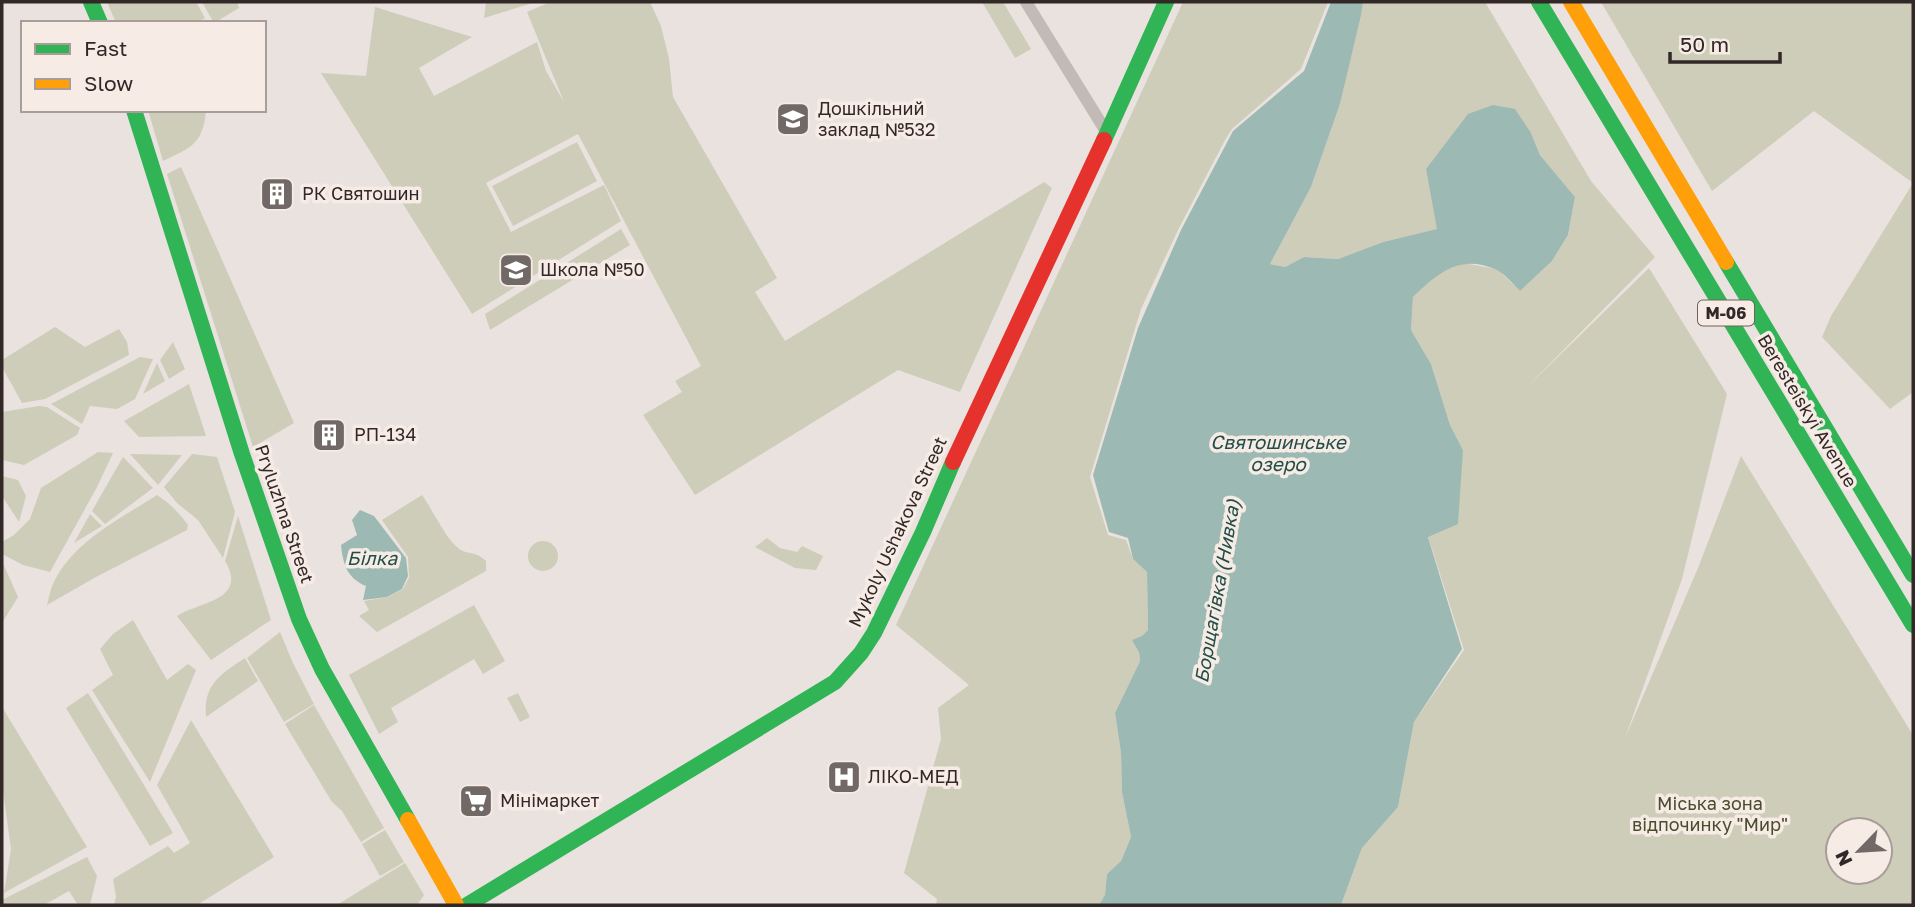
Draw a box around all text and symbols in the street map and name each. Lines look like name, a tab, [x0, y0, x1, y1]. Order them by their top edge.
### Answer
legend	[21, 21, 266, 112]
scale bar	[1670, 21, 1780, 65]
text: 50 m	[1680, 31, 1729, 57]
text: Fast	[84, 35, 127, 61]
text: Slow	[84, 70, 133, 96]
place label: Дошкільний заклад №532	[818, 97, 936, 140]
school or university icon: Дошкільний заклад №532	[774, 100, 812, 138]
building icon: РК Святошин	[258, 175, 296, 213]
place label: РК Святошин	[302, 182, 420, 204]
school or university icon: Школа №50	[497, 251, 535, 289]
place label: Школа №50	[540, 258, 645, 280]
road number: М-06	[1698, 300, 1754, 326]
street label: Beresteiskyi Avenue	[1753, 330, 1862, 491]
building icon: РП-134	[310, 416, 348, 454]
place label: РП-134	[354, 423, 416, 445]
water label: Святошинське озеро	[1210, 430, 1348, 475]
street label: Mykoly Ushakova Street	[843, 433, 951, 630]
street label: Pryluzhna Street	[251, 441, 319, 586]
water label: Борщагівка (Нивка)	[1189, 497, 1244, 685]
water label: Білка	[347, 546, 398, 569]
hospital icon: ЛІКО-МЕД	[825, 758, 863, 796]
place label: ЛІКО-МЕД	[868, 765, 959, 787]
supermarket icon: Мінімаркет	[457, 782, 495, 820]
place label: Мінімаркет	[500, 789, 600, 811]
park label: Міська зона відпочинку "Мир"	[1632, 792, 1788, 835]
north arrow	[1824, 816, 1894, 886]
text: N	[1830, 847, 1857, 870]

